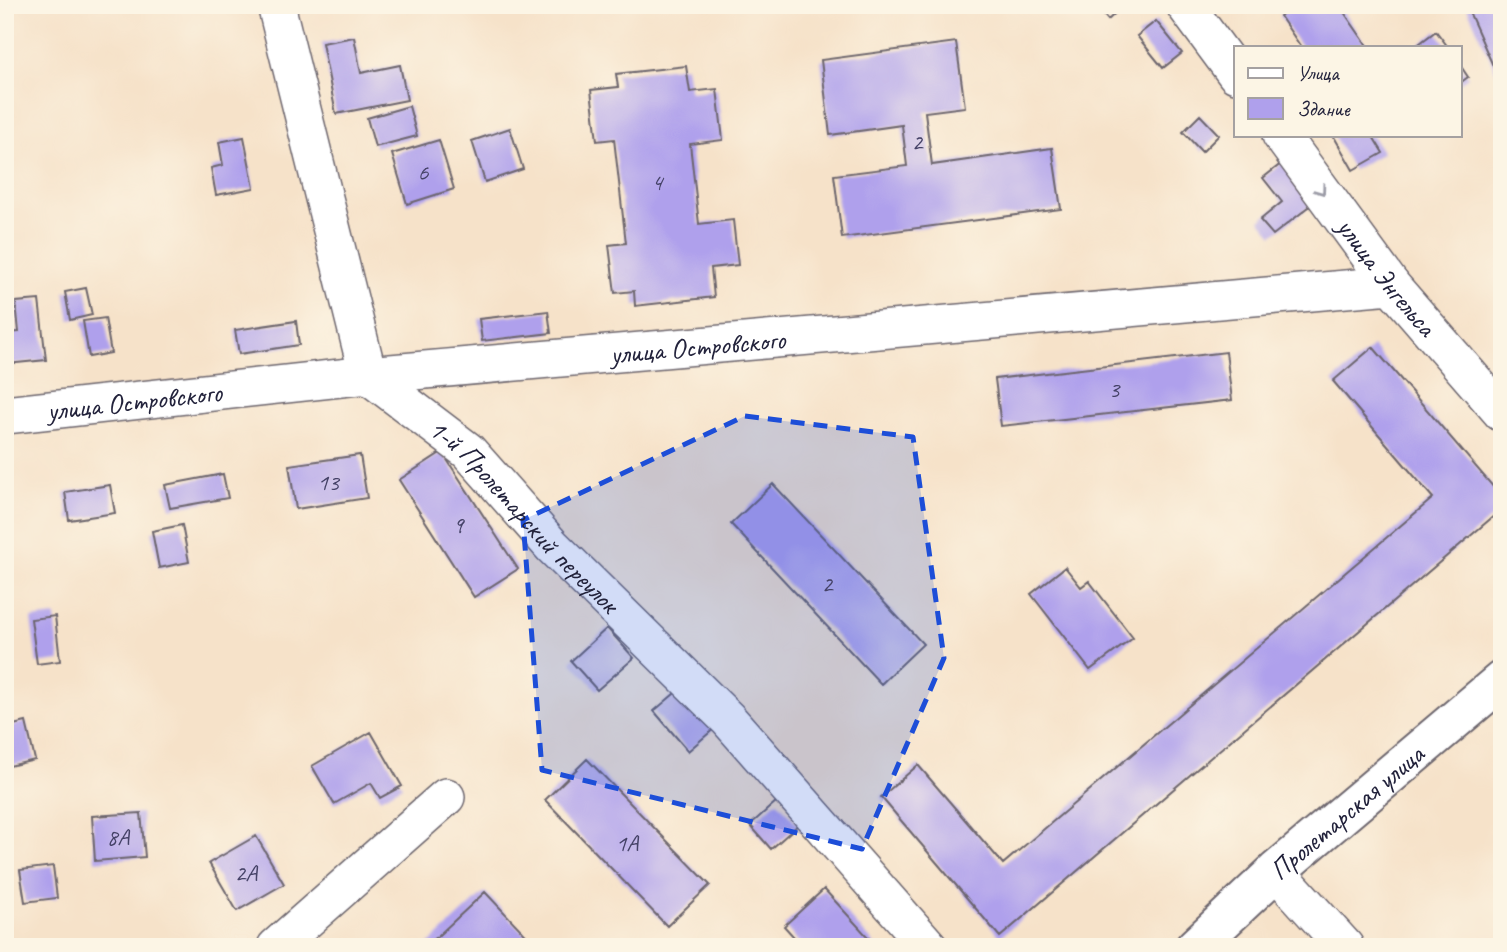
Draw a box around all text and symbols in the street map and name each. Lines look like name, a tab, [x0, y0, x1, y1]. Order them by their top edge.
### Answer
legend	[1234, 46, 1462, 136]
text: Улица	[1297, 60, 1340, 86]
text: Здание	[1297, 96, 1351, 122]
house number: 2	[912, 127, 925, 157]
house number: 6	[418, 157, 430, 187]
house number: 4	[652, 167, 665, 197]
one-way arrow	[1313, 182, 1325, 195]
street label: улица Энгельса	[1328, 209, 1445, 345]
street label: улица Островского	[607, 321, 789, 372]
street label: улица Островского	[43, 374, 226, 428]
house number: 3	[1109, 374, 1122, 404]
street label: 1-й Пролетарский переулок	[422, 411, 628, 622]
house number: 13	[317, 467, 341, 497]
house number: 9	[453, 510, 466, 540]
house number: 2	[822, 569, 835, 599]
street label: Пролетарская улица	[1262, 736, 1432, 887]
house number: 8А	[107, 822, 130, 852]
house number: 1А	[616, 828, 639, 858]
house number: 2А	[235, 858, 258, 888]

